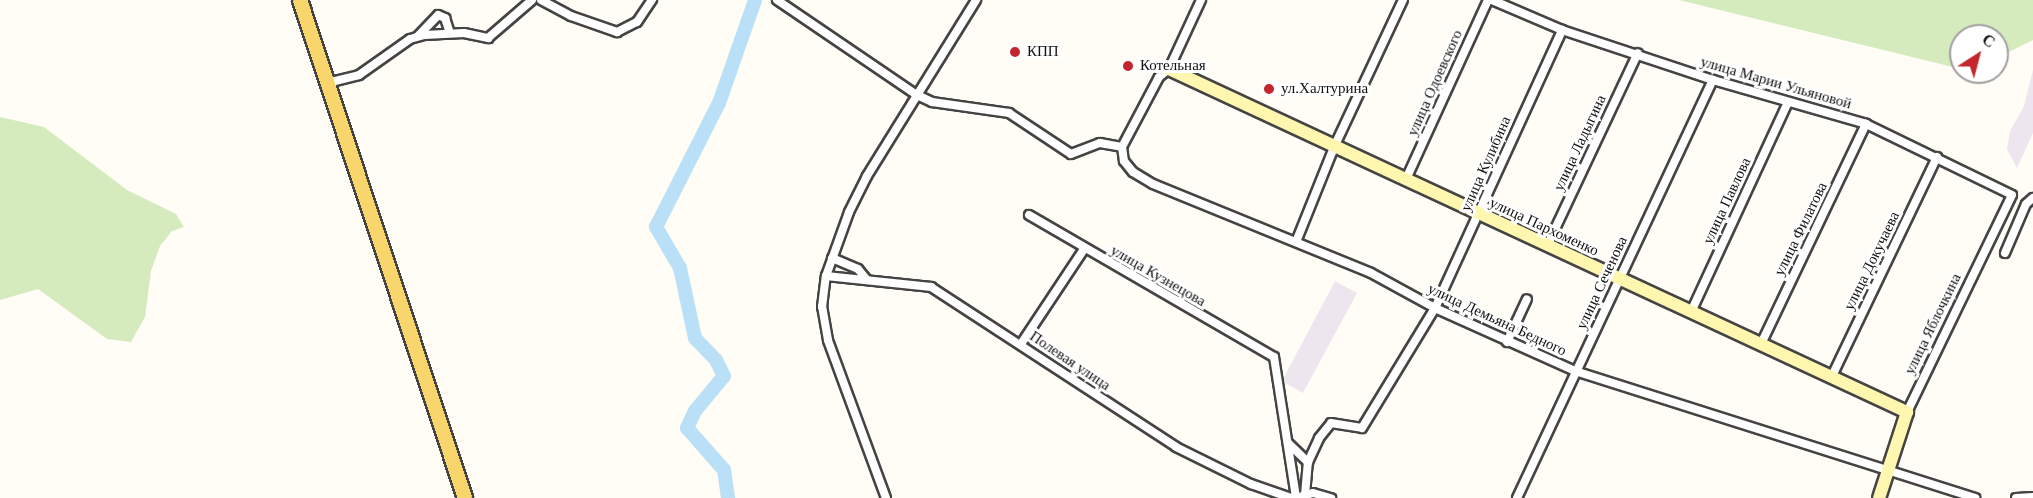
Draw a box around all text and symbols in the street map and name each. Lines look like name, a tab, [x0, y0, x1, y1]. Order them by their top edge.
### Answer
north arrow	[1949, 24, 2009, 84]
street label: улица Одоевского	[1404, 27, 1466, 139]
text: С	[1979, 30, 1998, 51]
place label: КПП	[1027, 43, 1059, 61]
marker: КПП	[1008, 45, 1022, 59]
street label: улица Марии Ульяновой	[1698, 53, 1854, 113]
place label: Котельная	[1140, 57, 1206, 75]
marker: Котельная	[1121, 59, 1135, 73]
place label: ул.Халтурина	[1281, 80, 1368, 98]
marker: ул.Халтурина	[1262, 82, 1276, 96]
street label: улица Ладыгина	[1550, 92, 1610, 194]
street label: улица Кулибина	[1457, 114, 1515, 214]
street label: улица Павлова	[1699, 155, 1755, 247]
street label: улица Филатова	[1771, 179, 1831, 279]
street label: улица Пархоменко	[1487, 194, 1601, 260]
street label: улица Докучаева	[1840, 209, 1904, 313]
street label: улица Сеченова	[1573, 234, 1631, 332]
street label: улица Кузнецова	[1107, 241, 1209, 311]
street label: улица Яблочкина	[1901, 271, 1965, 377]
street label: улица Демьяна Бедного	[1425, 280, 1569, 360]
street label: Полевая улица	[1026, 327, 1114, 395]

